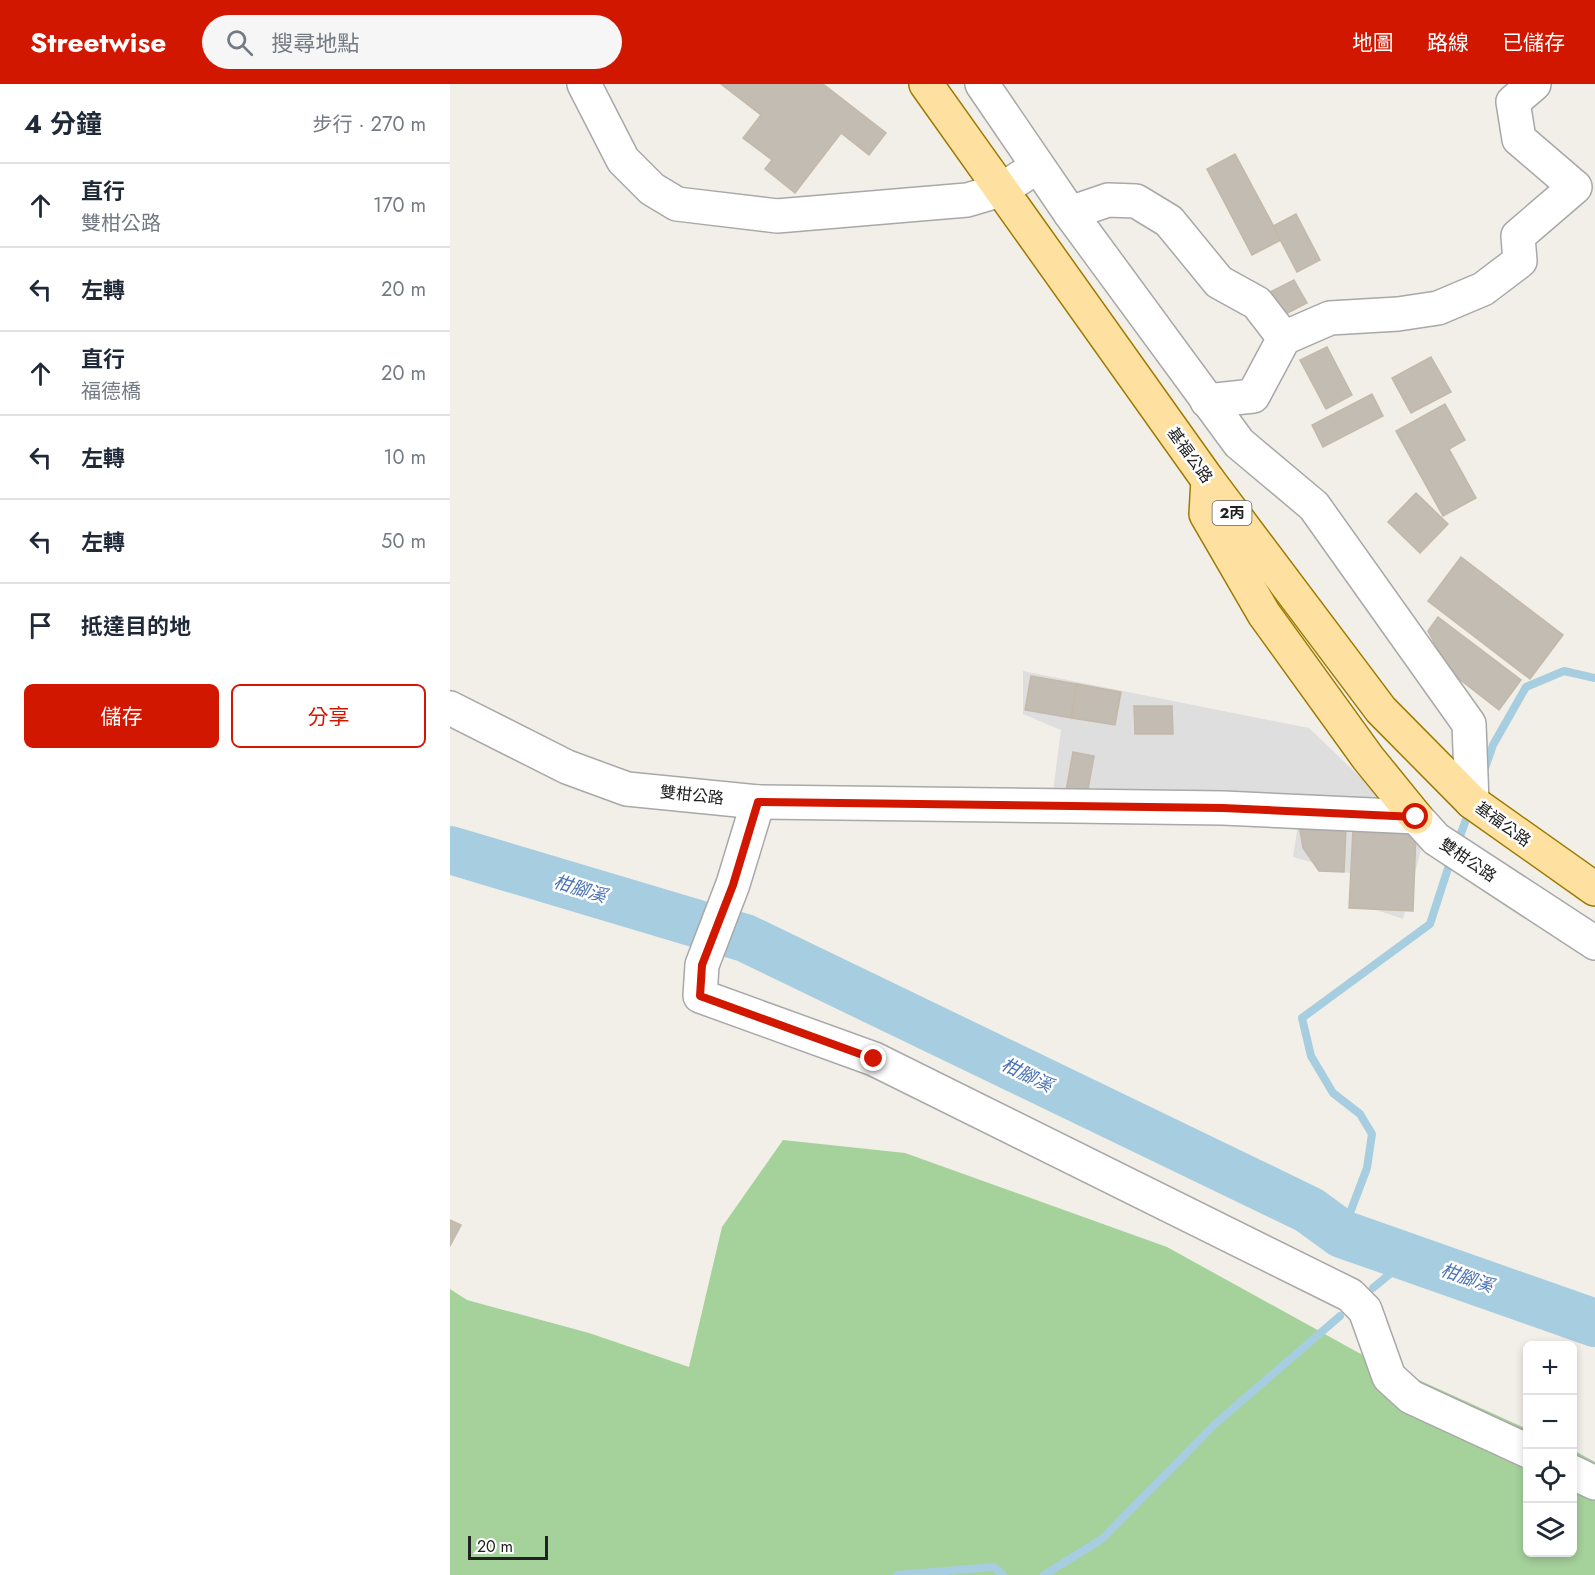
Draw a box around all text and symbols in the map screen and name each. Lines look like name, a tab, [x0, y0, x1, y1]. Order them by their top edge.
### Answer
search box	[202, 15, 622, 69]
text: Streetwise	[30, 22, 166, 63]
icon: search	[223, 26, 256, 59]
text: 搜尋地點	[271, 27, 359, 59]
text: 地圖	[1352, 28, 1394, 58]
text: 路線	[1427, 28, 1469, 58]
text: 已儲存	[1502, 28, 1565, 58]
text: 4 分鐘	[24, 105, 102, 143]
text: 步行 · 270 m	[313, 110, 426, 139]
text: 直行	[81, 175, 125, 207]
icon: ahead	[24, 189, 57, 222]
text: 170 m	[373, 191, 426, 220]
text: 雙柑公路	[81, 209, 161, 238]
icon: left	[24, 273, 57, 306]
text: 左轉	[81, 274, 125, 306]
text: 20 m	[381, 275, 426, 304]
text: 直行	[81, 343, 125, 375]
icon: ahead	[24, 357, 57, 390]
text: 20 m	[381, 359, 426, 388]
text: 福德橋	[81, 377, 141, 406]
street label: 基福公路	[1162, 422, 1218, 488]
icon: left	[24, 441, 57, 474]
text: 左轉	[81, 442, 125, 474]
text: 10 m	[383, 443, 426, 472]
road number: 2丙	[1212, 501, 1252, 525]
icon: left	[24, 525, 57, 558]
text: 左轉	[81, 526, 125, 558]
text: 50 m	[381, 527, 426, 556]
icon: arrive	[24, 609, 57, 642]
text: 抵達目的地	[81, 610, 191, 642]
button: 儲存	[24, 684, 219, 748]
button: 分享	[231, 684, 426, 748]
street label: 雙柑公路	[659, 780, 725, 810]
street label: 基福公路	[1470, 796, 1536, 852]
route start	[1402, 803, 1428, 829]
street label: 雙柑公路	[1435, 833, 1501, 887]
water label: 柑腳溪	[550, 869, 612, 910]
route end	[860, 1045, 886, 1071]
water label: 柑腳溪	[997, 1051, 1060, 1100]
water label: 柑腳溪	[1437, 1257, 1500, 1300]
map controls	[1523, 1341, 1577, 1557]
button: +	[1523, 1341, 1577, 1395]
button: −	[1523, 1395, 1577, 1449]
button: locate	[1523, 1449, 1577, 1503]
button: layers	[1523, 1503, 1577, 1557]
scale bar	[468, 1533, 548, 1560]
text: 20 m	[477, 1535, 513, 1558]

